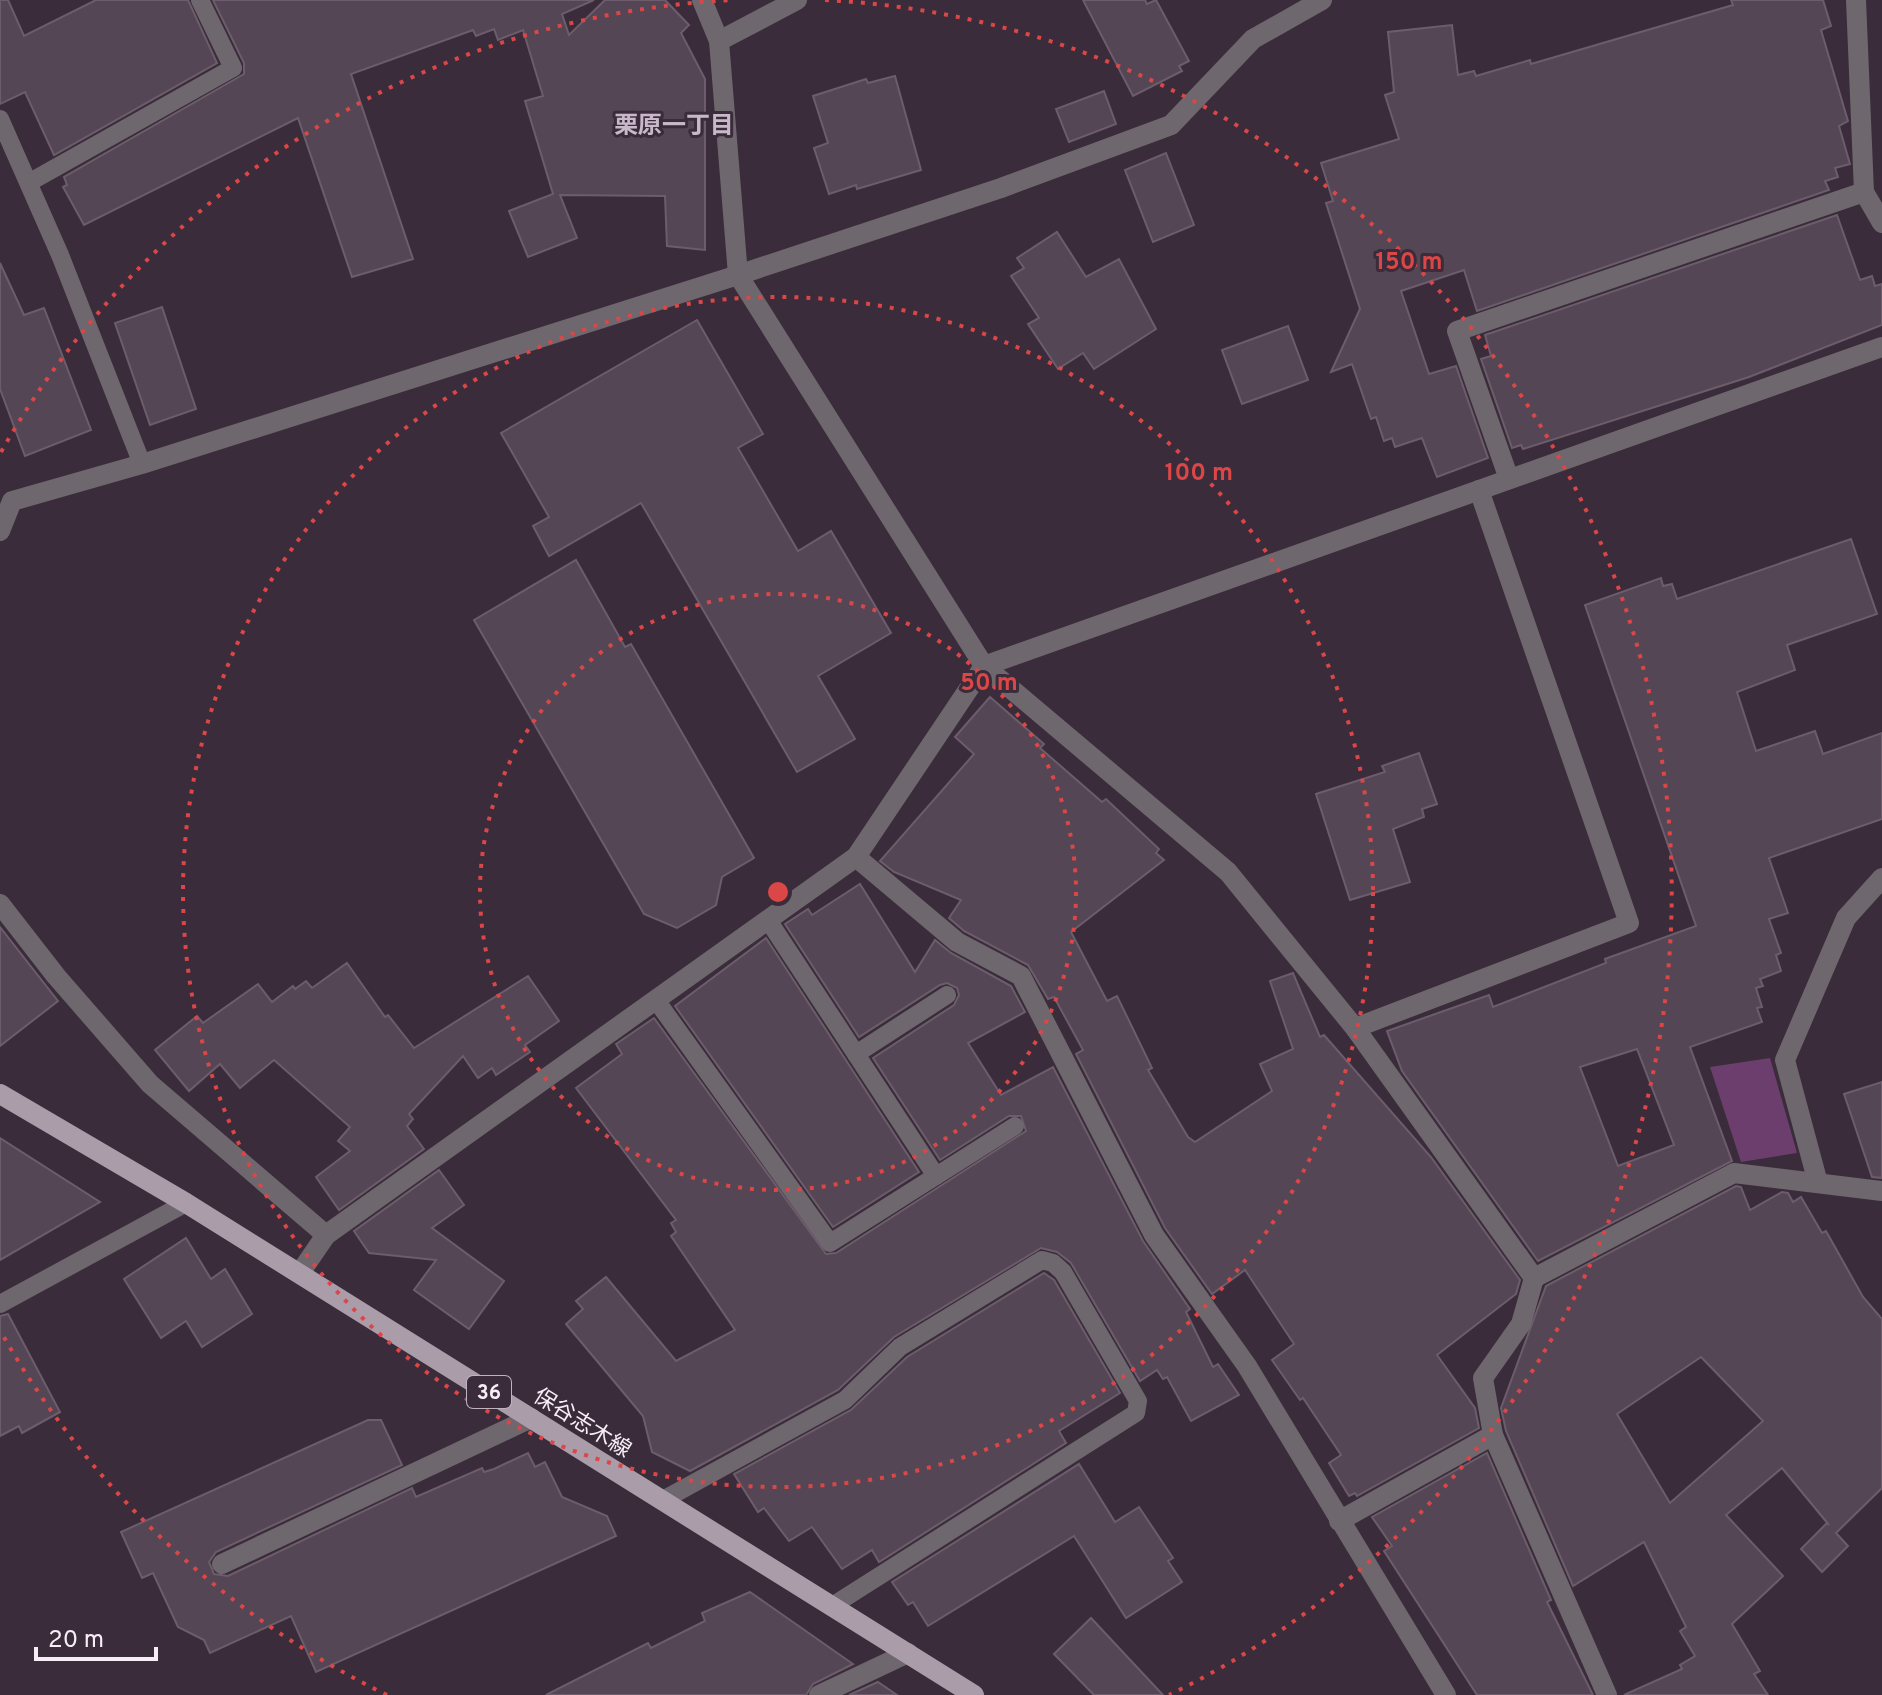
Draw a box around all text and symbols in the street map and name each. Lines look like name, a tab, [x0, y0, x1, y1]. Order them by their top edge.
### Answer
district label: 栗原一丁目	[614, 112, 734, 142]
text: 150 m	[1375, 248, 1443, 278]
text: 100 m	[1165, 459, 1233, 489]
text: 50 m	[960, 669, 1018, 699]
centre of rings	[764, 878, 792, 906]
road number: 36	[467, 1376, 511, 1408]
street label: 保谷志木線	[528, 1384, 635, 1465]
scale bar	[36, 1611, 156, 1661]
text: 20 m	[48, 1626, 104, 1656]

